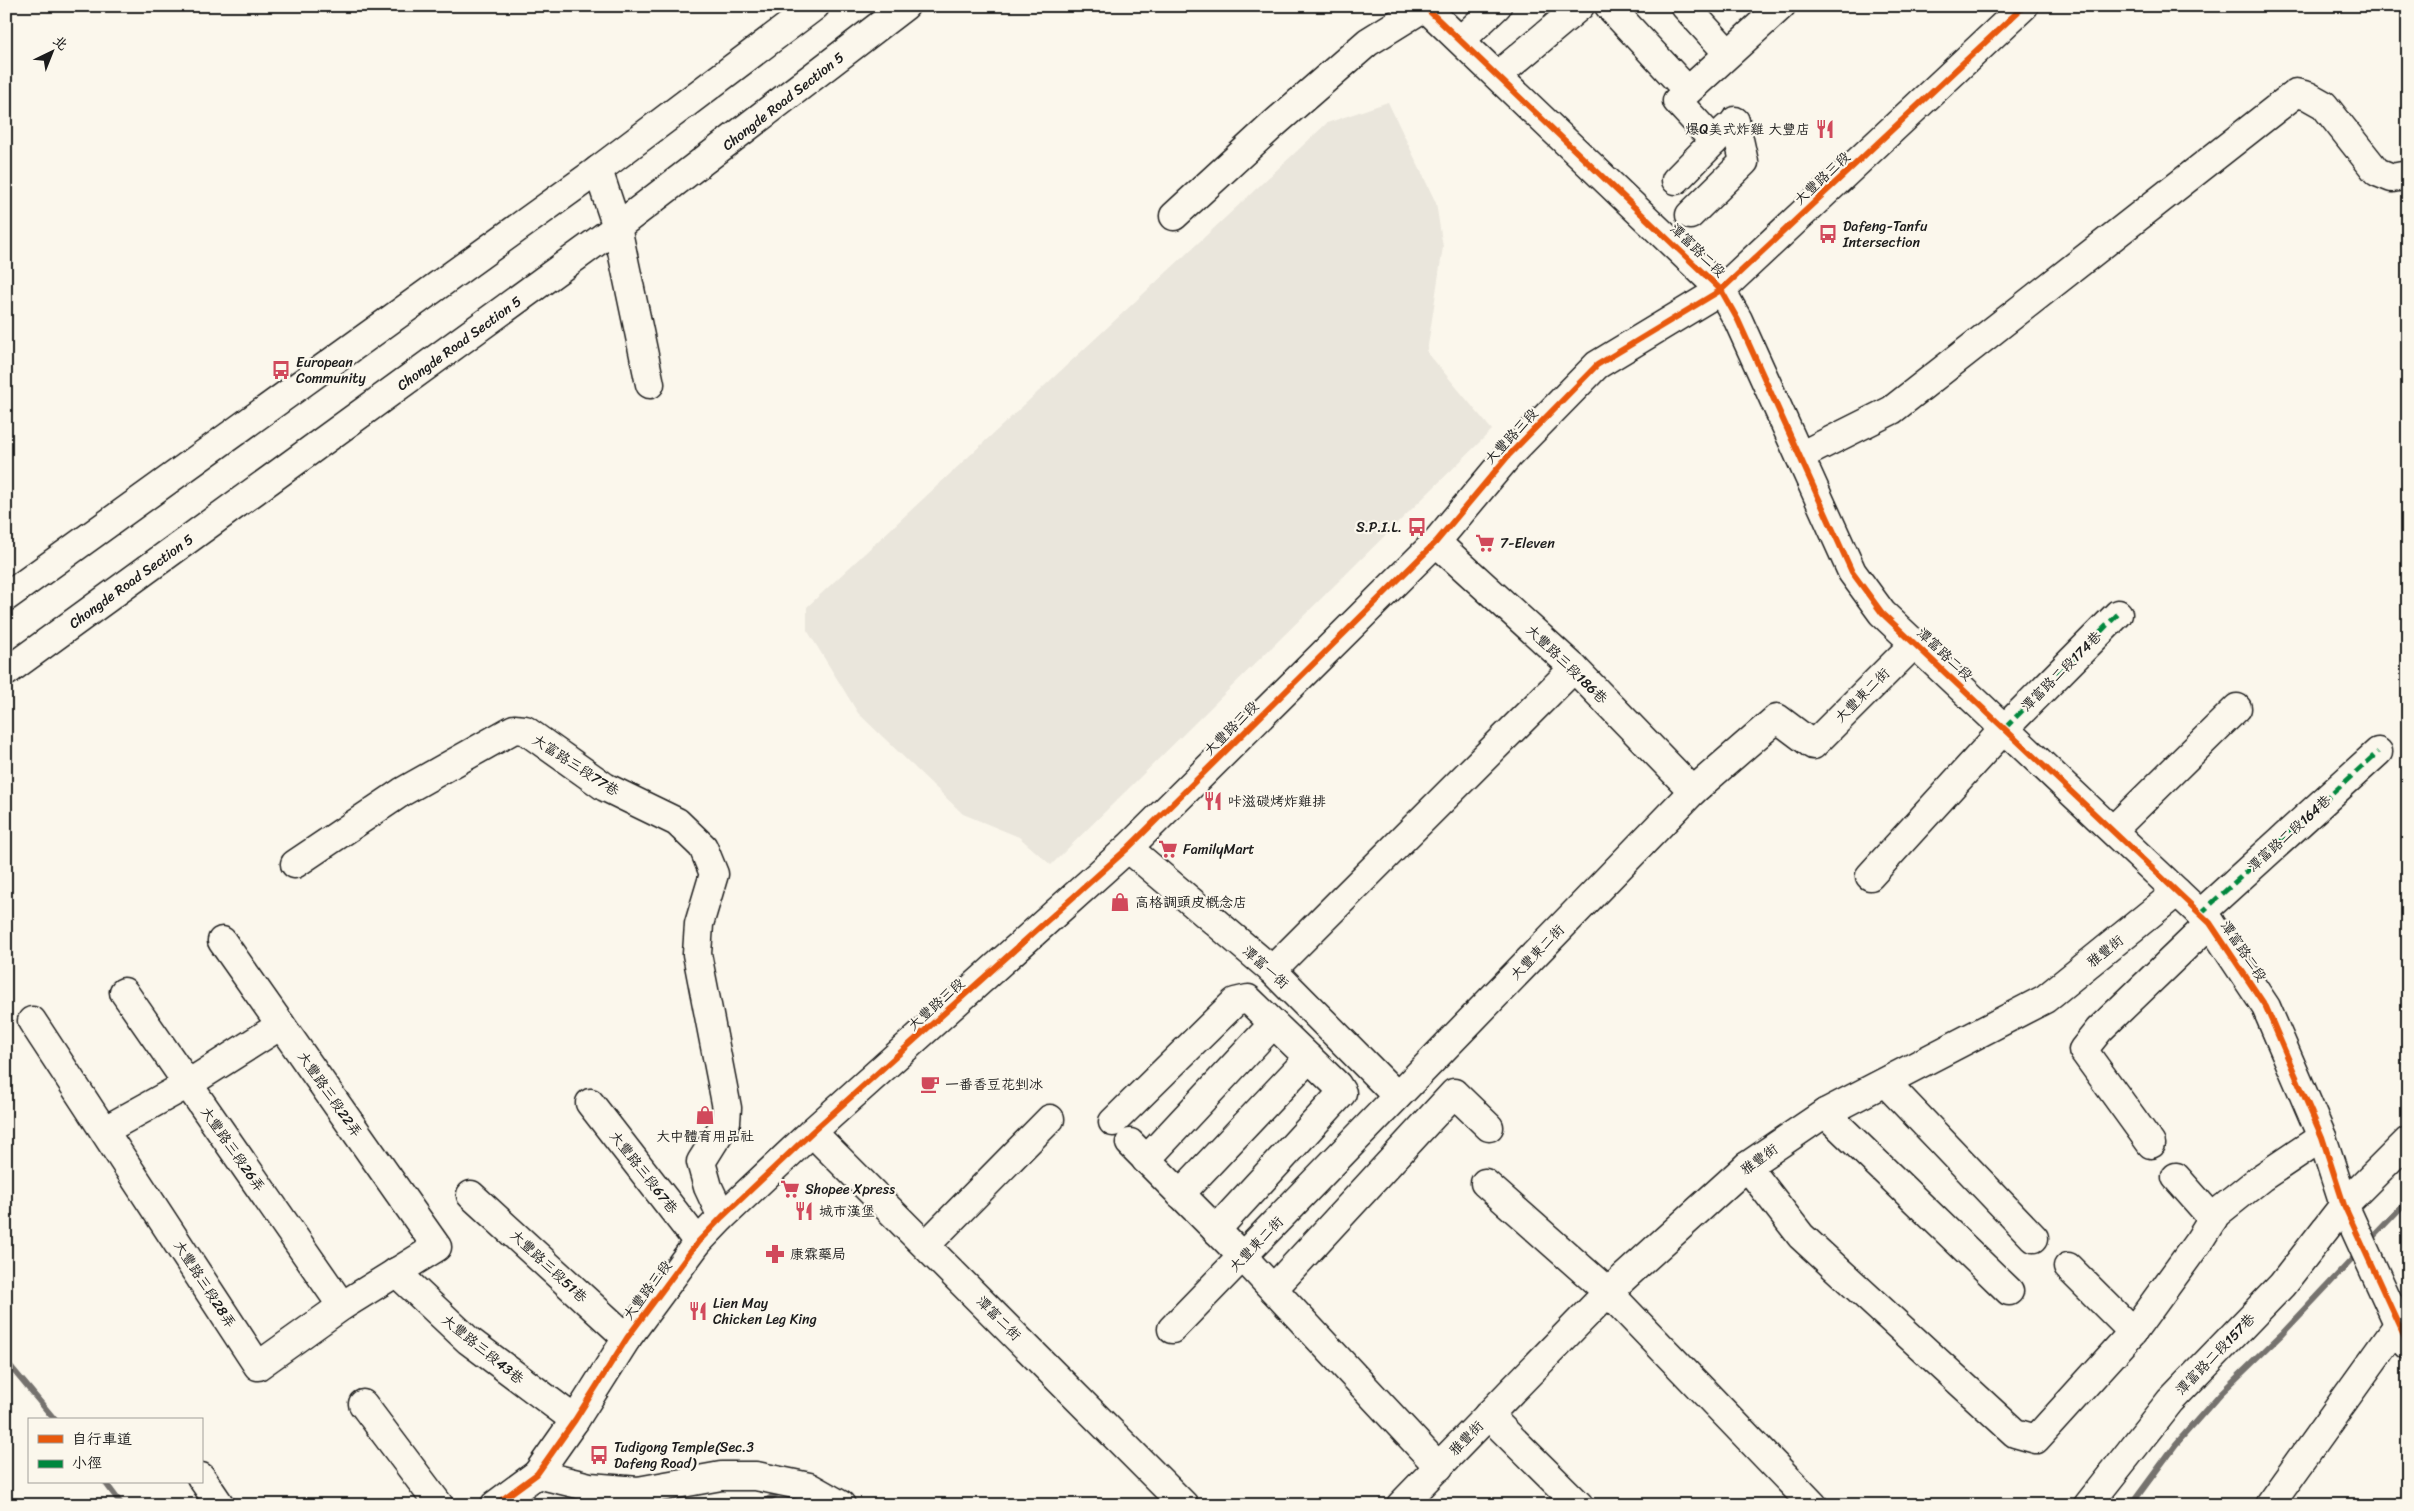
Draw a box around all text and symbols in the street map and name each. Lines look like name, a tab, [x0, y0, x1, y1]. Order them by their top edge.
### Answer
north arrow	[28, 28, 78, 78]
text: 北	[47, 29, 74, 57]
street label: Chongde Road Section 5	[717, 45, 850, 157]
place label: 爆Q美式炸雞 大豐店	[1685, 117, 1810, 142]
restaurant icon: 爆Q美式炸雞 大豐店	[1814, 118, 1836, 140]
street label: 大豐路三段	[1788, 145, 1856, 211]
place label: Dafeng-Tanfu Intersection	[1842, 214, 1928, 255]
street label: 潭富路二段	[1664, 217, 1732, 284]
bus stop icon: Dafeng-Tanfu Intersection	[1817, 223, 1839, 245]
street label: Chongde Road Section 5	[392, 289, 527, 397]
place label: European Community	[296, 350, 366, 391]
bus stop icon: European Community	[270, 359, 292, 381]
street label: 大豐路三段	[1478, 402, 1544, 470]
place label: S.P.I.L.	[1356, 515, 1402, 540]
bus stop icon: S.P.I.L.	[1406, 516, 1428, 538]
street label: Chongde Road Section 5	[64, 527, 199, 635]
place label: 7-Eleven	[1500, 531, 1555, 556]
supermarket icon: 7-Eleven	[1474, 532, 1496, 554]
street label: 大豐路三段186巷	[1520, 618, 1614, 711]
street label: 潭富路二段	[1911, 621, 1979, 687]
street label: 潭富路二段174巷	[2015, 624, 2109, 718]
street label: 大豐東二街	[1829, 662, 1896, 729]
street label: 大豐路三段	[1198, 695, 1265, 762]
street label: 大富路三段77巷	[527, 728, 625, 804]
street label: 潭富路二段164巷	[2241, 788, 2338, 878]
place label: 咔滋碳烤炸雞排	[1228, 789, 1326, 814]
restaurant icon: 咔滋碳烤炸雞排	[1202, 790, 1224, 812]
place label: FamilyMart	[1183, 837, 1254, 862]
supermarket icon: FamilyMart	[1157, 838, 1179, 860]
place label: 高格調頭皮概念店	[1135, 890, 1247, 915]
shop icon: 高格調頭皮概念店	[1109, 891, 1131, 913]
street label: 潭富路二段	[2214, 915, 2274, 987]
street label: 大豐東二街	[1504, 918, 1571, 986]
street label: 雅豐街	[2081, 928, 2130, 974]
street label: 潭富一街	[1236, 939, 1295, 995]
street label: 大豐路三段	[902, 972, 971, 1037]
street label: 大豐路三段22弄	[291, 1046, 369, 1142]
place label: 一番香豆花剉冰	[945, 1072, 1043, 1097]
cafe icon: 一番香豆花剉冰	[919, 1073, 941, 1095]
street label: 大豐路三段26弄	[194, 1101, 272, 1197]
shop icon: 大中體育用品社	[694, 1104, 716, 1126]
place label: 大中體育用品社	[656, 1124, 754, 1149]
street label: 大豐路三段67巷	[603, 1125, 685, 1220]
street label: 雅豐街	[1735, 1137, 1784, 1182]
place label: Shopee Xpress	[805, 1177, 895, 1202]
supermarket icon: Shopee Xpress	[779, 1178, 801, 1200]
place label: 城市漢堡	[819, 1199, 875, 1224]
restaurant icon: 城市漢堡	[793, 1200, 815, 1222]
street label: 大豐東二街	[1223, 1210, 1290, 1278]
street label: 大豐路三段51巷	[504, 1224, 594, 1310]
street label: 大豐路三段28弄	[167, 1235, 242, 1333]
place label: 康霖藥局	[790, 1242, 846, 1267]
pharmacy icon: 康霖藥局	[764, 1243, 786, 1265]
street label: 大豐路三段	[616, 1255, 678, 1326]
street label: 潭富二街	[970, 1290, 1027, 1347]
place label: Lien May Chicken Leg King	[713, 1291, 817, 1332]
restaurant icon: Lien May Chicken Leg King	[687, 1300, 709, 1322]
street label: 潭富路二段157巷	[2169, 1307, 2262, 1401]
street label: 大豐路三段43巷	[436, 1308, 530, 1391]
street label: 雅豐街	[1443, 1415, 1490, 1462]
legend	[28, 1418, 202, 1484]
text: 自行車道	[72, 1426, 132, 1452]
place label: Tudigong Temple(Sec.3 Dafeng Road)	[614, 1435, 754, 1476]
bus stop icon: Tudigong Temple(Sec.3 Dafeng Road)	[588, 1444, 610, 1466]
text: 小徑	[72, 1450, 102, 1476]

